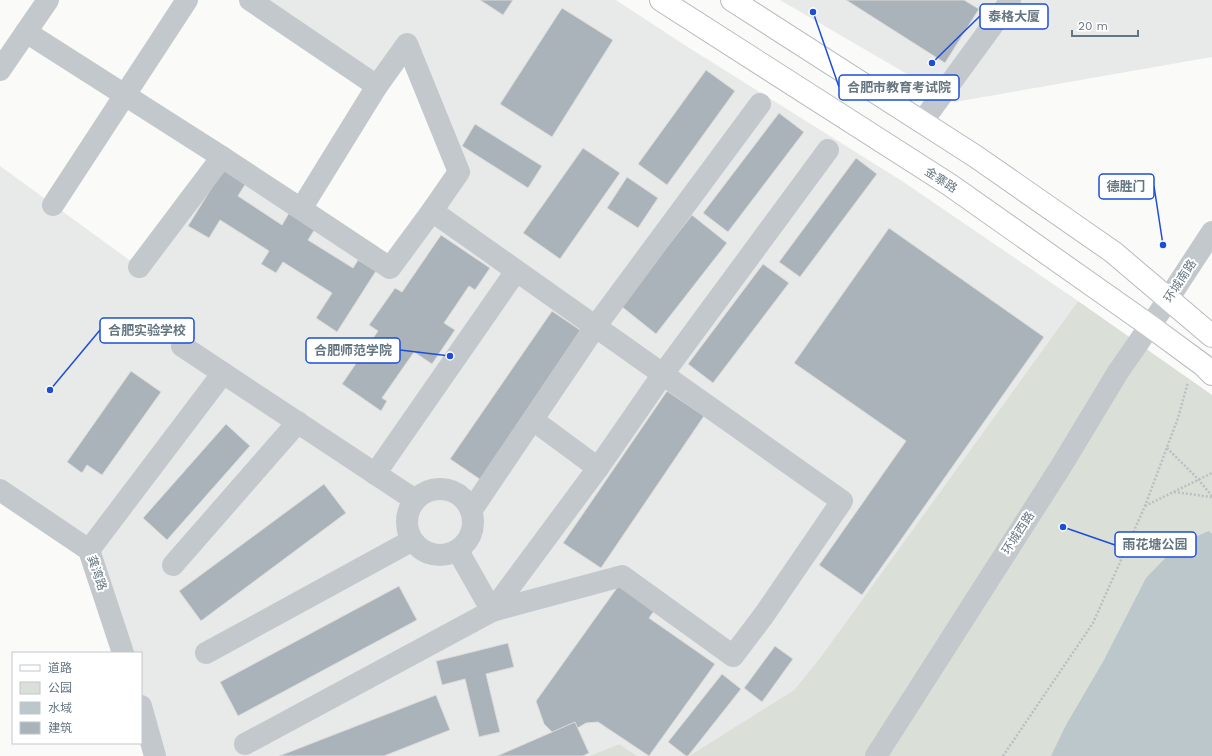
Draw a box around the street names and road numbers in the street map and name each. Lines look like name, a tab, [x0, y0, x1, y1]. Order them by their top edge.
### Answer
street label: 金寨路	[922, 164, 960, 196]
street label: 环城南路	[1161, 257, 1199, 305]
street label: 环城西路	[999, 509, 1037, 557]
street label: 龚湾路	[85, 554, 109, 592]

